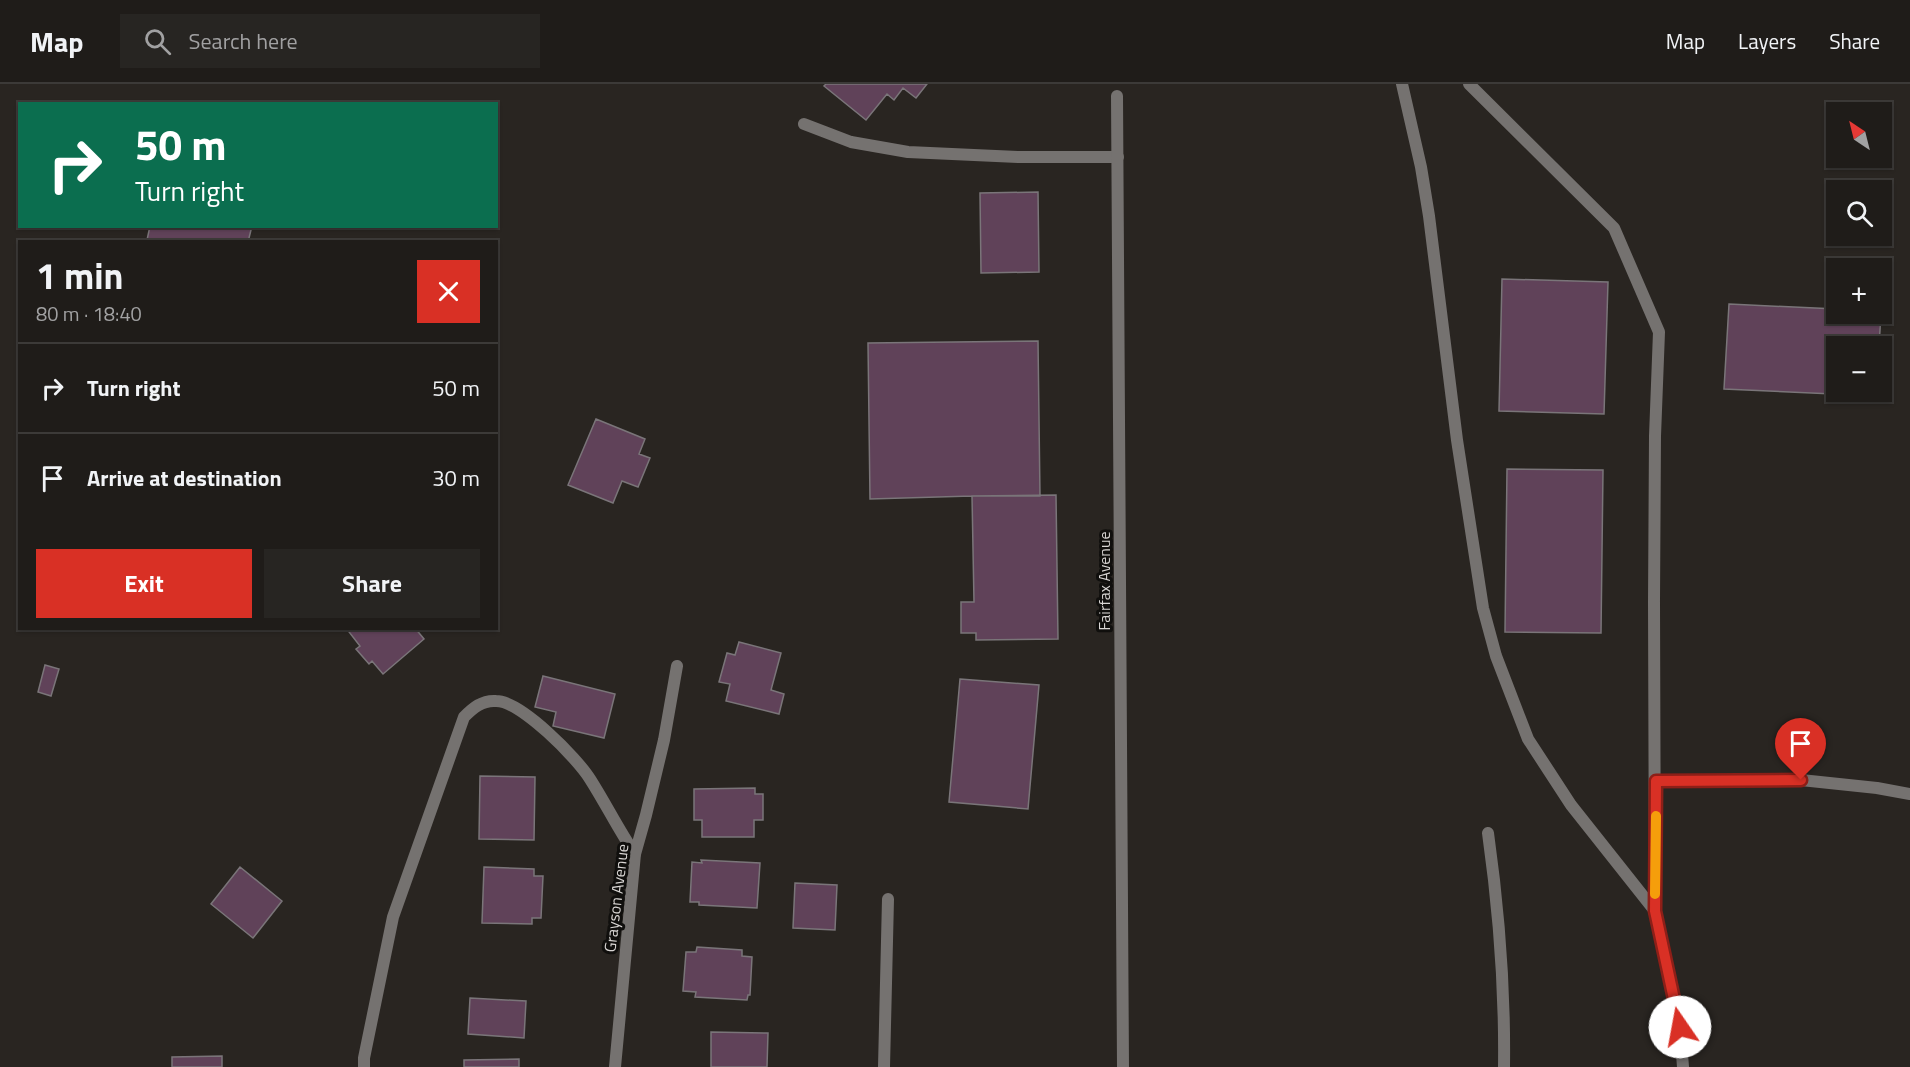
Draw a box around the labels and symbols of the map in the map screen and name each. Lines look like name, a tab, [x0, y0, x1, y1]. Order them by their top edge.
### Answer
north arrow	[1826, 102, 1892, 168]
street label: Fairfax Avenue	[1092, 531, 1116, 631]
pin	[1775, 718, 1826, 780]
street label: Grayson Avenue	[597, 842, 635, 954]
position arrow	[1648, 995, 1712, 1059]

